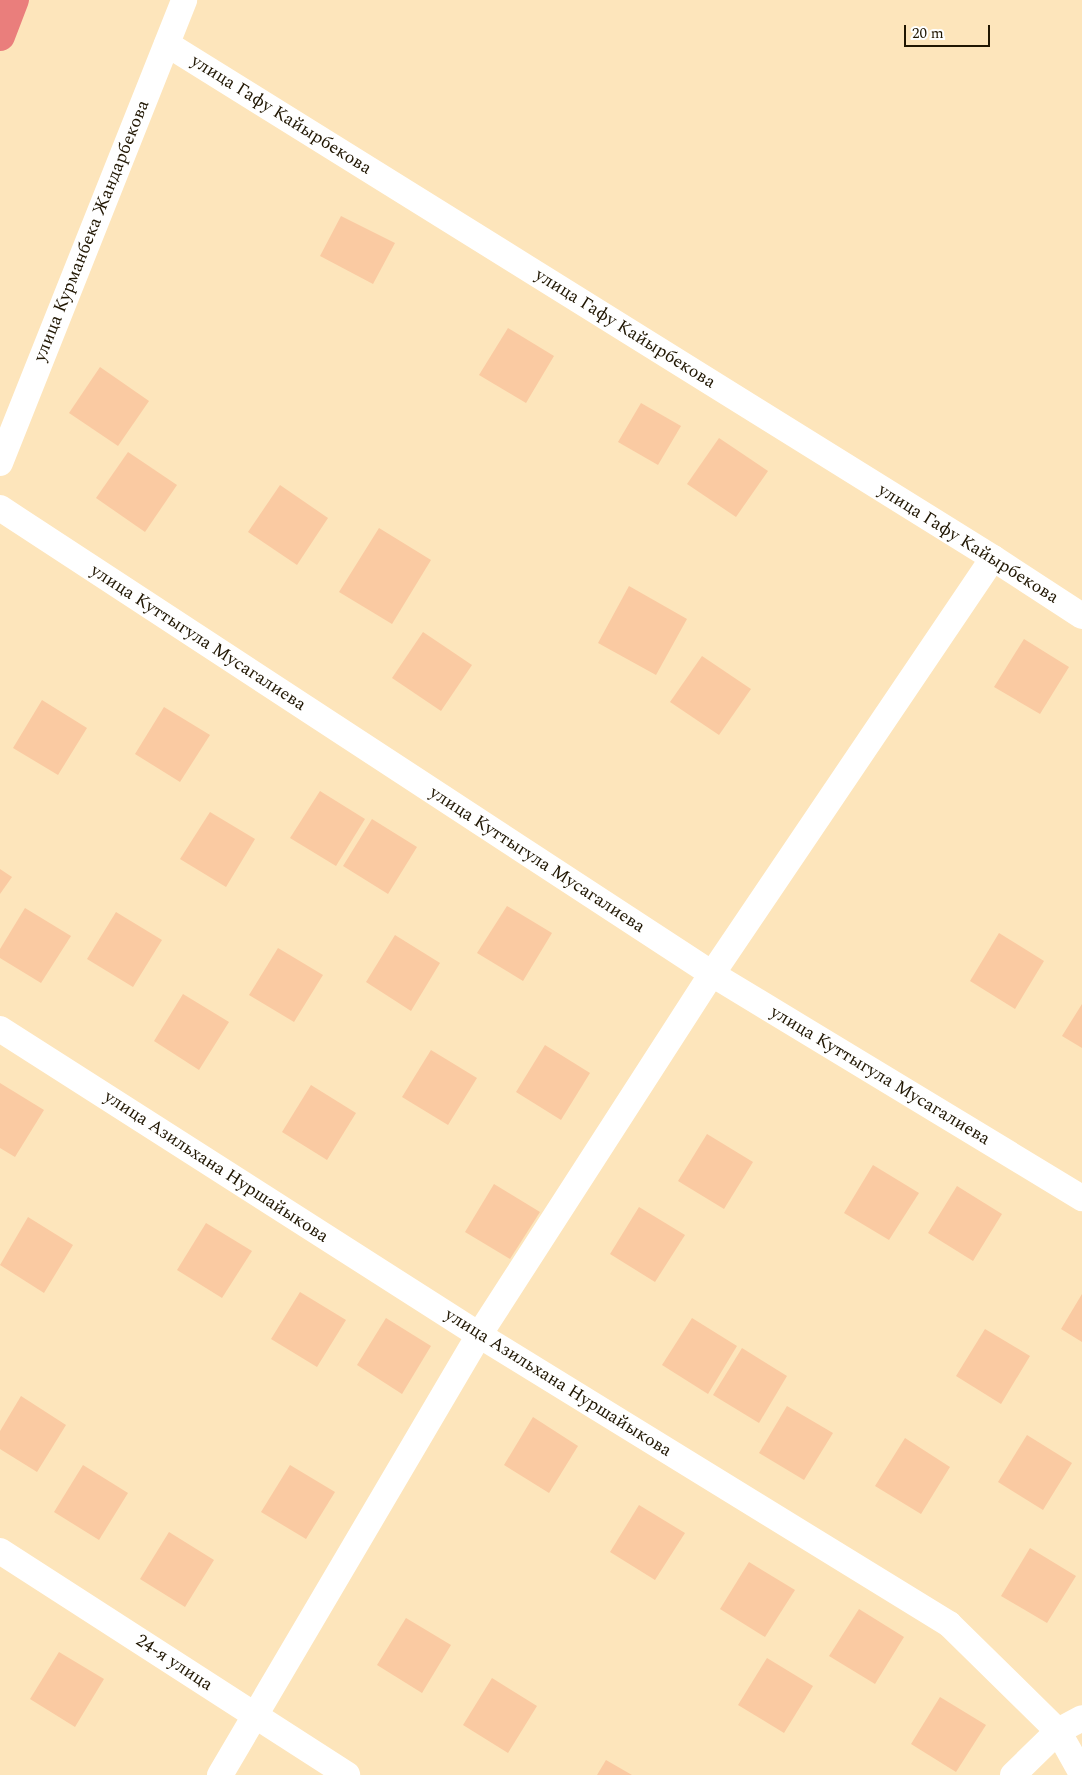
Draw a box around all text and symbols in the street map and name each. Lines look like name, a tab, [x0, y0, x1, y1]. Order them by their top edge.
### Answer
scale bar	[907, 15, 993, 47]
text: 20 m	[912, 22, 944, 45]
street label: улица Гафу Кайырбекова	[187, 50, 375, 180]
street label: улица Курманбека Жандарбекова	[29, 97, 155, 365]
street label: улица Гафу Кайырбекова	[531, 264, 719, 394]
street label: улица Гафу Кайырбекова	[874, 479, 1062, 609]
street label: улица Куттыгула Мусагалиева	[86, 560, 310, 716]
street label: улица Куттыгула Мусагалиева	[425, 782, 649, 938]
street label: улица Куттыгула Мусагалиева	[766, 1002, 994, 1150]
street label: улица Азильхана Нуршайыкова	[100, 1086, 332, 1248]
street label: улица Азильхана Нуршайыкова	[441, 1304, 675, 1462]
street label: 24-я улица	[131, 1630, 217, 1696]

